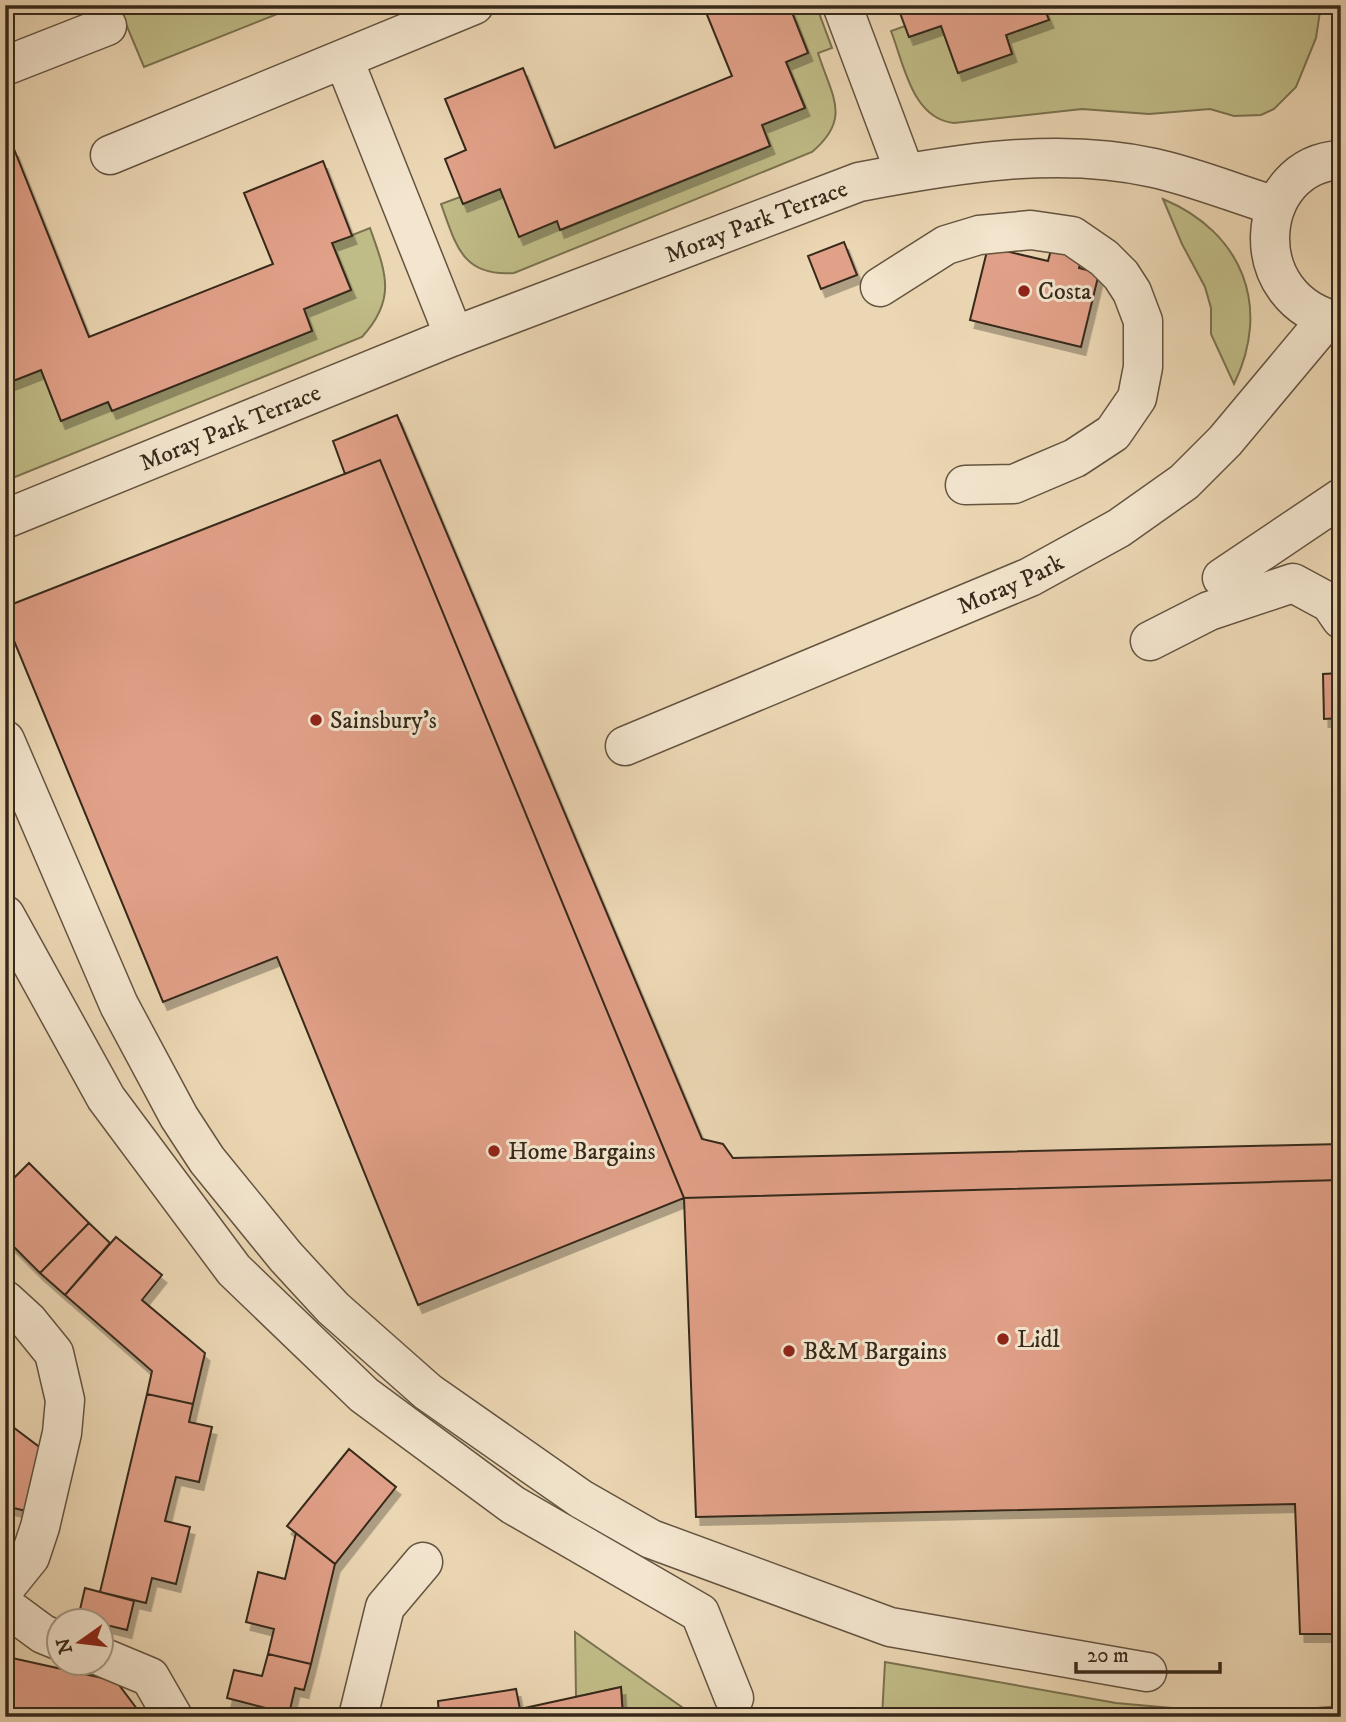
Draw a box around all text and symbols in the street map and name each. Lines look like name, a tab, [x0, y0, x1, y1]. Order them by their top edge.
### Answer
street label: Moray Park Terrace	[661, 174, 852, 270]
place label: Costa	[1038, 277, 1092, 307]
marker: Costa	[1016, 283, 1032, 299]
street label: Moray Park Terrace	[135, 378, 325, 478]
street label: Moray Park	[953, 547, 1069, 622]
place label: Sainsbury's	[330, 706, 437, 736]
marker: Sainsbury's	[308, 712, 324, 728]
place label: Home Bargains	[508, 1137, 655, 1167]
marker: Home Bargains	[486, 1143, 502, 1159]
place label: Lidl	[1017, 1325, 1060, 1355]
marker: Lidl	[995, 1331, 1011, 1347]
place label: B&M Bargains	[803, 1337, 947, 1367]
marker: B&M Bargains	[781, 1343, 797, 1359]
north arrow	[46, 1606, 116, 1676]
scale bar	[1076, 1631, 1220, 1675]
text: N	[52, 1635, 78, 1656]
text: 20 m	[1087, 1643, 1129, 1669]

